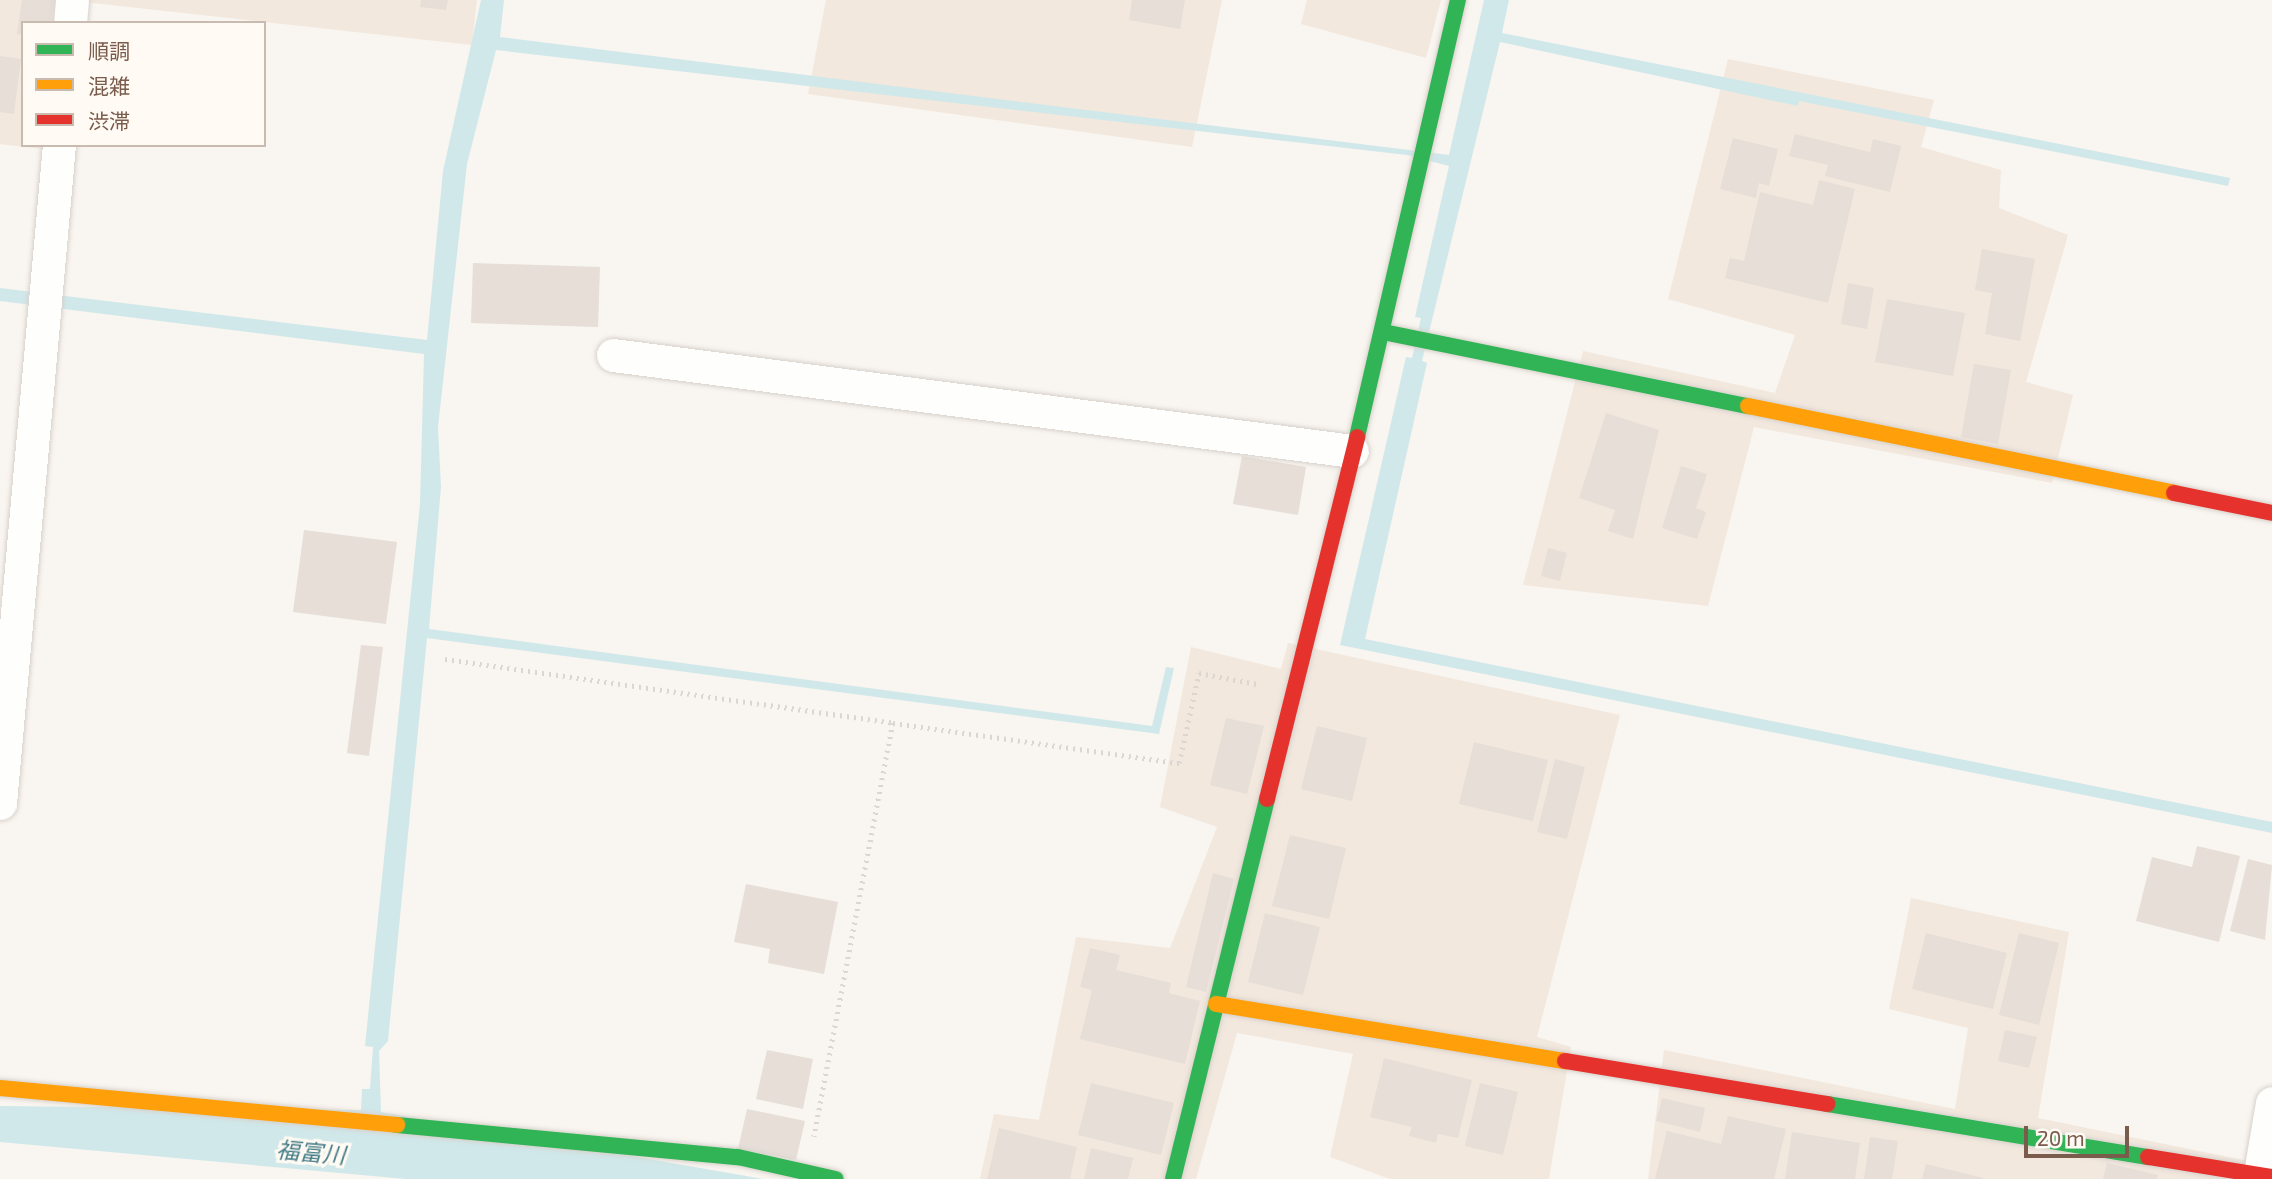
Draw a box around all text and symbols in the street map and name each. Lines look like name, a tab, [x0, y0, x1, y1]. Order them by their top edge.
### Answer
legend	[21, 21, 266, 147]
text: 順調	[88, 38, 130, 63]
text: 混雑	[88, 73, 130, 98]
text: 渋滞	[88, 108, 130, 133]
scale bar	[2027, 1112, 2132, 1156]
text: 20 m	[2037, 1125, 2085, 1150]
water label: 福富川	[275, 1135, 347, 1169]

